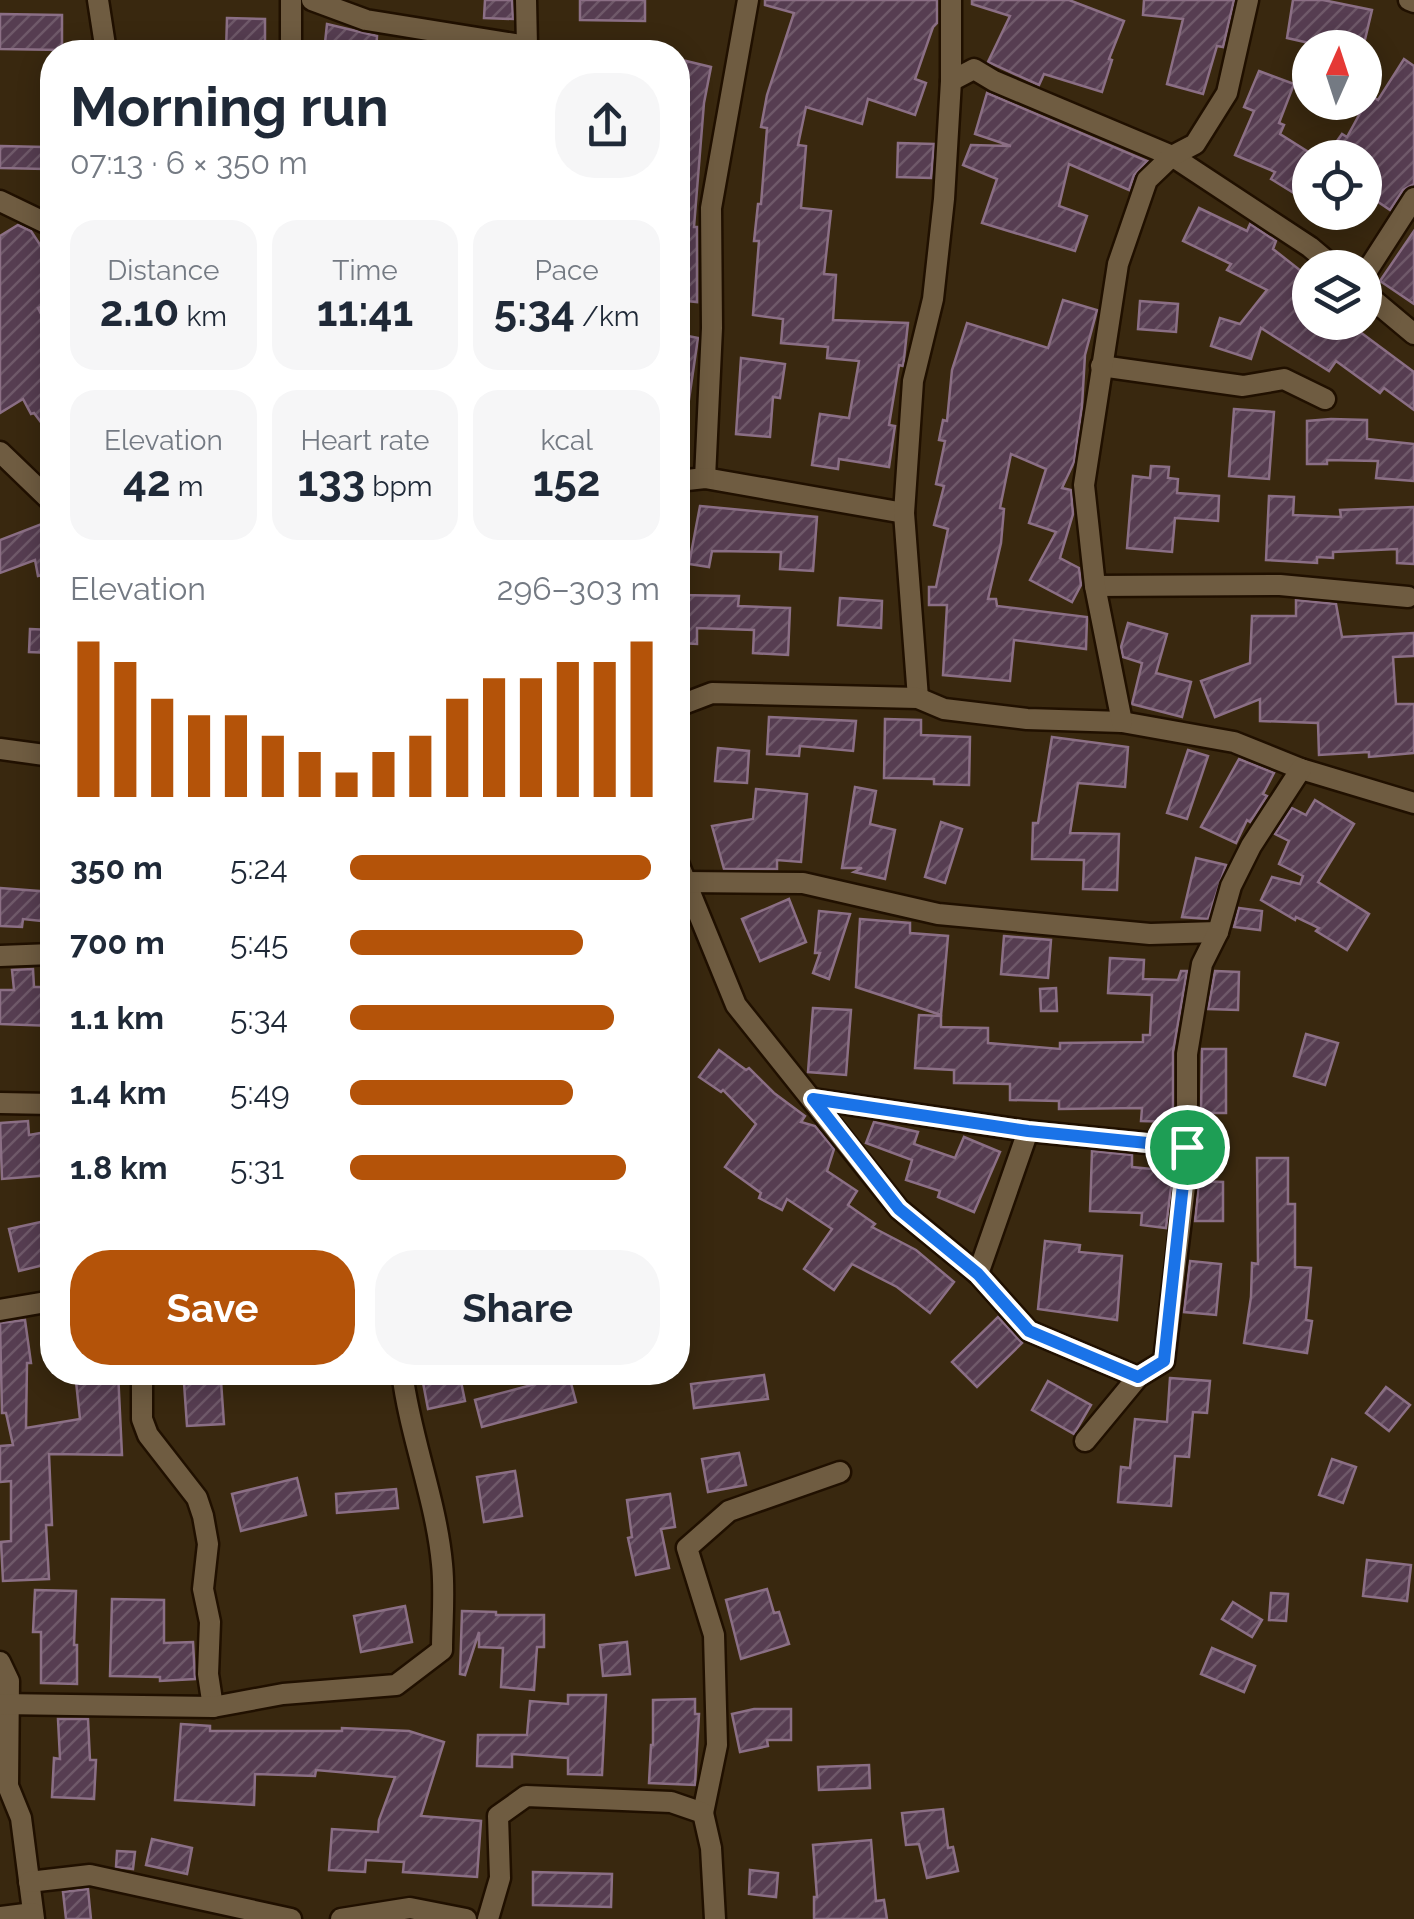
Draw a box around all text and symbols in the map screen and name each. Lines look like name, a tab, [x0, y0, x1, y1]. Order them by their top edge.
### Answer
north arrow	[1292, 30, 1382, 120]
map controls	[1292, 30, 1382, 340]
button: share	[555, 73, 660, 178]
text: Morning run	[70, 74, 389, 139]
button: locate	[1292, 140, 1382, 230]
text: 07:13 · 6 × 350 m	[70, 144, 308, 181]
button: layers	[1292, 250, 1382, 340]
text: Distance	[107, 254, 219, 287]
text: Time	[332, 254, 398, 287]
text: Pace	[535, 254, 599, 287]
text: 2.10	[100, 287, 179, 336]
text: 11:41	[317, 287, 413, 336]
text: 5:34	[494, 287, 575, 336]
text: km	[179, 300, 227, 333]
text: /km	[575, 300, 640, 333]
text: Elevation	[104, 424, 223, 457]
text: Heart rate	[301, 424, 429, 457]
text: kcal	[540, 424, 593, 457]
text: 42	[123, 457, 171, 506]
text: 133	[297, 457, 365, 506]
text: 152	[533, 457, 601, 506]
text: m	[171, 470, 204, 503]
text: bpm	[365, 470, 433, 503]
text: Elevation	[70, 570, 206, 607]
text: 296–303 m	[497, 570, 660, 607]
text: 350 m	[70, 849, 163, 886]
text: 5:24	[230, 849, 288, 886]
text: 700 m	[70, 924, 165, 961]
text: 5:45	[230, 924, 288, 961]
text: 1.1 km	[70, 999, 164, 1036]
text: 5:34	[230, 999, 288, 1036]
text: 1.4 km	[70, 1074, 167, 1111]
text: 5:49	[230, 1074, 290, 1111]
pin	[1145, 1105, 1230, 1190]
icon: arrive	[1160, 1120, 1215, 1175]
text: 1.8 km	[70, 1149, 168, 1186]
text: 5:31	[230, 1149, 284, 1186]
button: Save	[70, 1250, 355, 1365]
button: Share	[375, 1250, 660, 1365]

